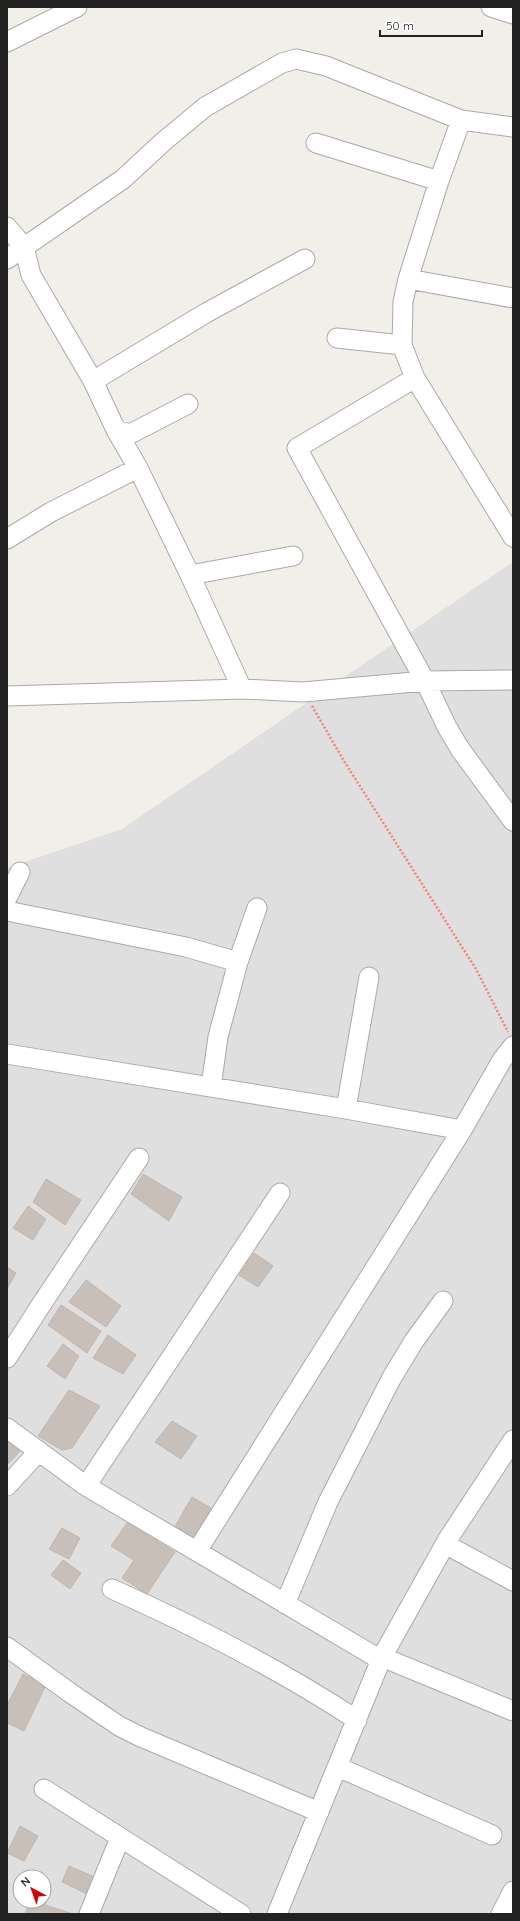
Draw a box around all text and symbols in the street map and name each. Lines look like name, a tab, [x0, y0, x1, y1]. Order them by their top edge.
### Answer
scale bar	[380, 12, 482, 38]
text: 50 m	[386, 18, 414, 33]
north arrow	[12, 1869, 52, 1909]
text: N	[18, 1874, 33, 1889]

